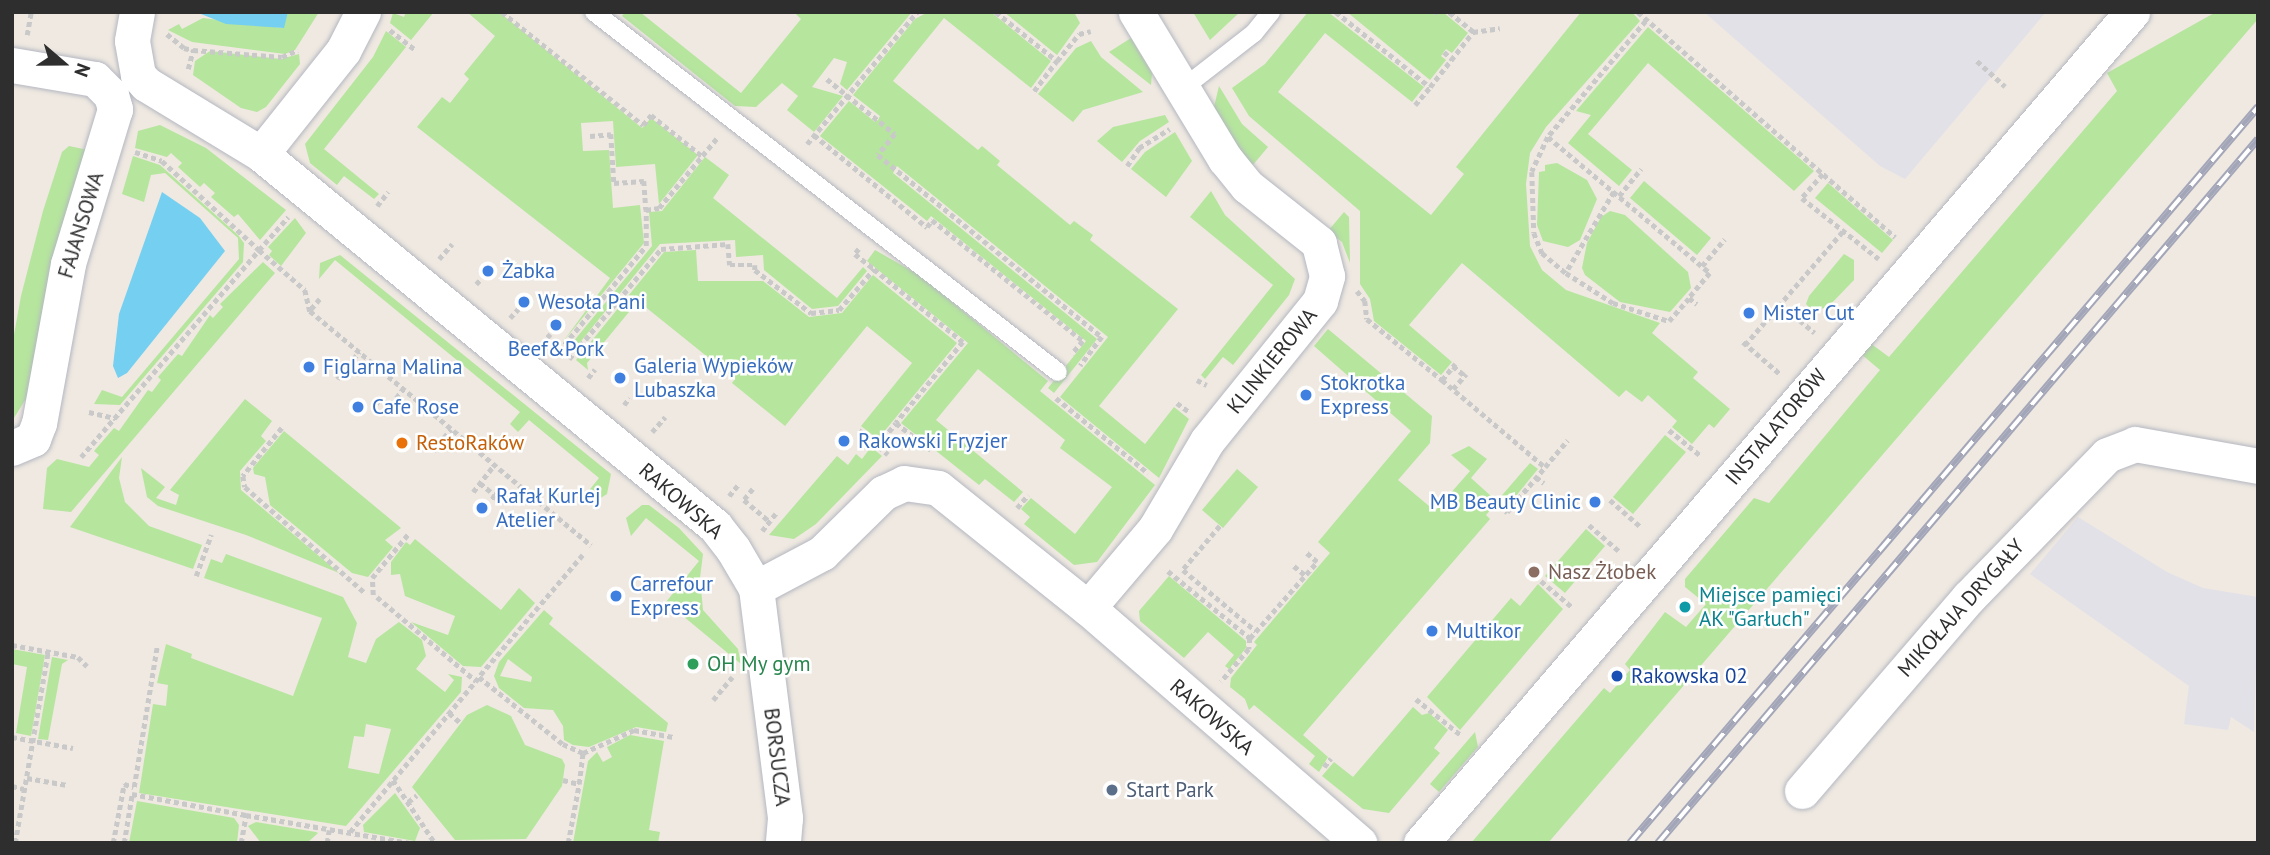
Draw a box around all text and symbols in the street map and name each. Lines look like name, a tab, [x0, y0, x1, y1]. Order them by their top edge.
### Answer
north arrow	[28, 28, 98, 98]
text: N	[69, 60, 96, 80]
street label: FAJANSOWA	[53, 169, 109, 281]
place label: Żabka	[502, 258, 555, 284]
marker: Żabka	[480, 263, 496, 279]
place label: Wesoła Pani	[538, 289, 646, 315]
marker: Wesoła Pani	[516, 294, 532, 310]
place label: Mister Cut	[1763, 300, 1854, 326]
street label: KLINKIEROWA	[1222, 303, 1322, 419]
marker: Mister Cut	[1741, 305, 1757, 321]
marker: Beef&Pork	[548, 317, 564, 333]
place label: Beef&Pork	[508, 336, 604, 362]
place label: Galeria Wypieków Lubaszka	[634, 353, 794, 403]
place label: Figlarna Malina	[323, 354, 463, 380]
marker: Figlarna Malina	[301, 359, 317, 375]
street label: INSTALATORÓW	[1720, 364, 1832, 490]
marker: Galeria Wypieków Lubaszka	[612, 370, 628, 386]
place label: Stokrotka Express	[1320, 370, 1405, 420]
marker: Stokrotka Express	[1298, 387, 1314, 403]
place label: Cafe Rose	[372, 394, 459, 420]
marker: Cafe Rose	[350, 399, 366, 415]
place label: Rakowski Fryzjer	[858, 428, 1007, 454]
place label: RestoRaków	[416, 430, 524, 456]
marker: Rakowski Fryzjer	[836, 433, 852, 449]
marker: RestoRaków	[394, 435, 410, 451]
street label: RAKOWSKA	[634, 458, 728, 544]
place label: Rafał Kurlej Atelier	[496, 483, 601, 533]
place label: MB Beauty Clinic	[1429, 489, 1581, 515]
marker: MB Beauty Clinic	[1587, 494, 1603, 510]
marker: Rafał Kurlej Atelier	[474, 500, 490, 516]
street label: MIKOŁAJA DRYGAŁY	[1892, 534, 2030, 682]
place label: Nasz Żłobek	[1548, 559, 1657, 585]
marker: Nasz Żłobek	[1526, 564, 1542, 580]
place label: Carrefour Express	[630, 571, 713, 621]
place label: Miejsce pamięci AK "Garłuch"	[1699, 582, 1842, 632]
marker: Carrefour Express	[608, 588, 624, 604]
marker: Miejsce pamięci AK "Garłuch"	[1677, 599, 1693, 615]
place label: Multikor	[1446, 618, 1521, 644]
marker: Multikor	[1424, 623, 1440, 639]
place label: OH My gym	[707, 651, 811, 677]
marker: OH My gym	[685, 656, 701, 672]
place label: Rakowska 02	[1631, 663, 1748, 689]
marker: Rakowska 02	[1609, 668, 1625, 684]
street label: RAKOWSKA	[1165, 674, 1259, 760]
street label: BORSUCZA	[758, 706, 796, 808]
place label: Start Park	[1126, 777, 1214, 803]
marker: Start Park	[1104, 782, 1120, 798]

